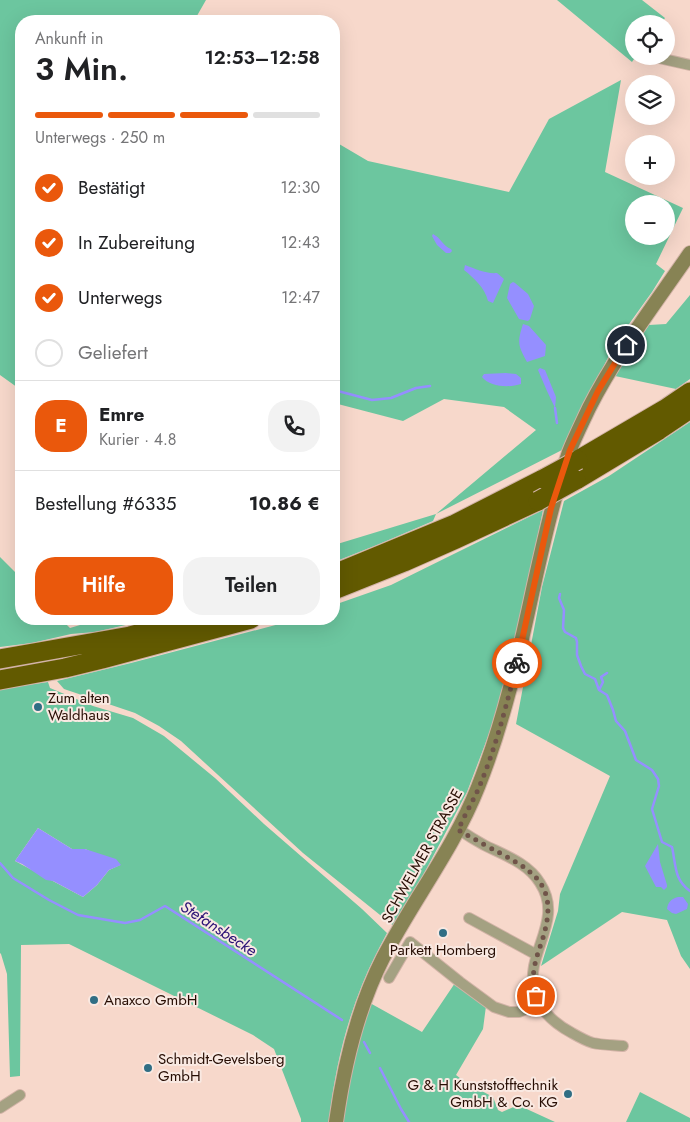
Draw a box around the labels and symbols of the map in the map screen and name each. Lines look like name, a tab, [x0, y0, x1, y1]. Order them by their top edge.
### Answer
pin	[605, 324, 647, 366]
courier	[492, 638, 542, 688]
place label: Zum alten Waldhaus	[48, 687, 110, 726]
marker: Zum alten Waldhaus	[32, 701, 44, 713]
street label: SCHWELMER STRASSE	[376, 785, 468, 927]
water label: Stefansbecke	[176, 895, 261, 962]
marker: Parkett Homberg	[437, 927, 449, 939]
place label: Parkett Homberg	[390, 939, 496, 961]
pin	[515, 975, 557, 1017]
place label: Anaxco GmbH	[104, 989, 198, 1011]
marker: Anaxco GmbH	[88, 994, 100, 1006]
place label: Schmidt-Gevelsberg GmbH	[158, 1048, 285, 1087]
marker: Schmidt-Gevelsberg GmbH	[142, 1062, 154, 1074]
place label: G & H Kunststofftechnik GmbH & Co. KG	[407, 1074, 558, 1113]
marker: G & H Kunststofftechnik GmbH & Co. KG	[562, 1088, 574, 1100]

